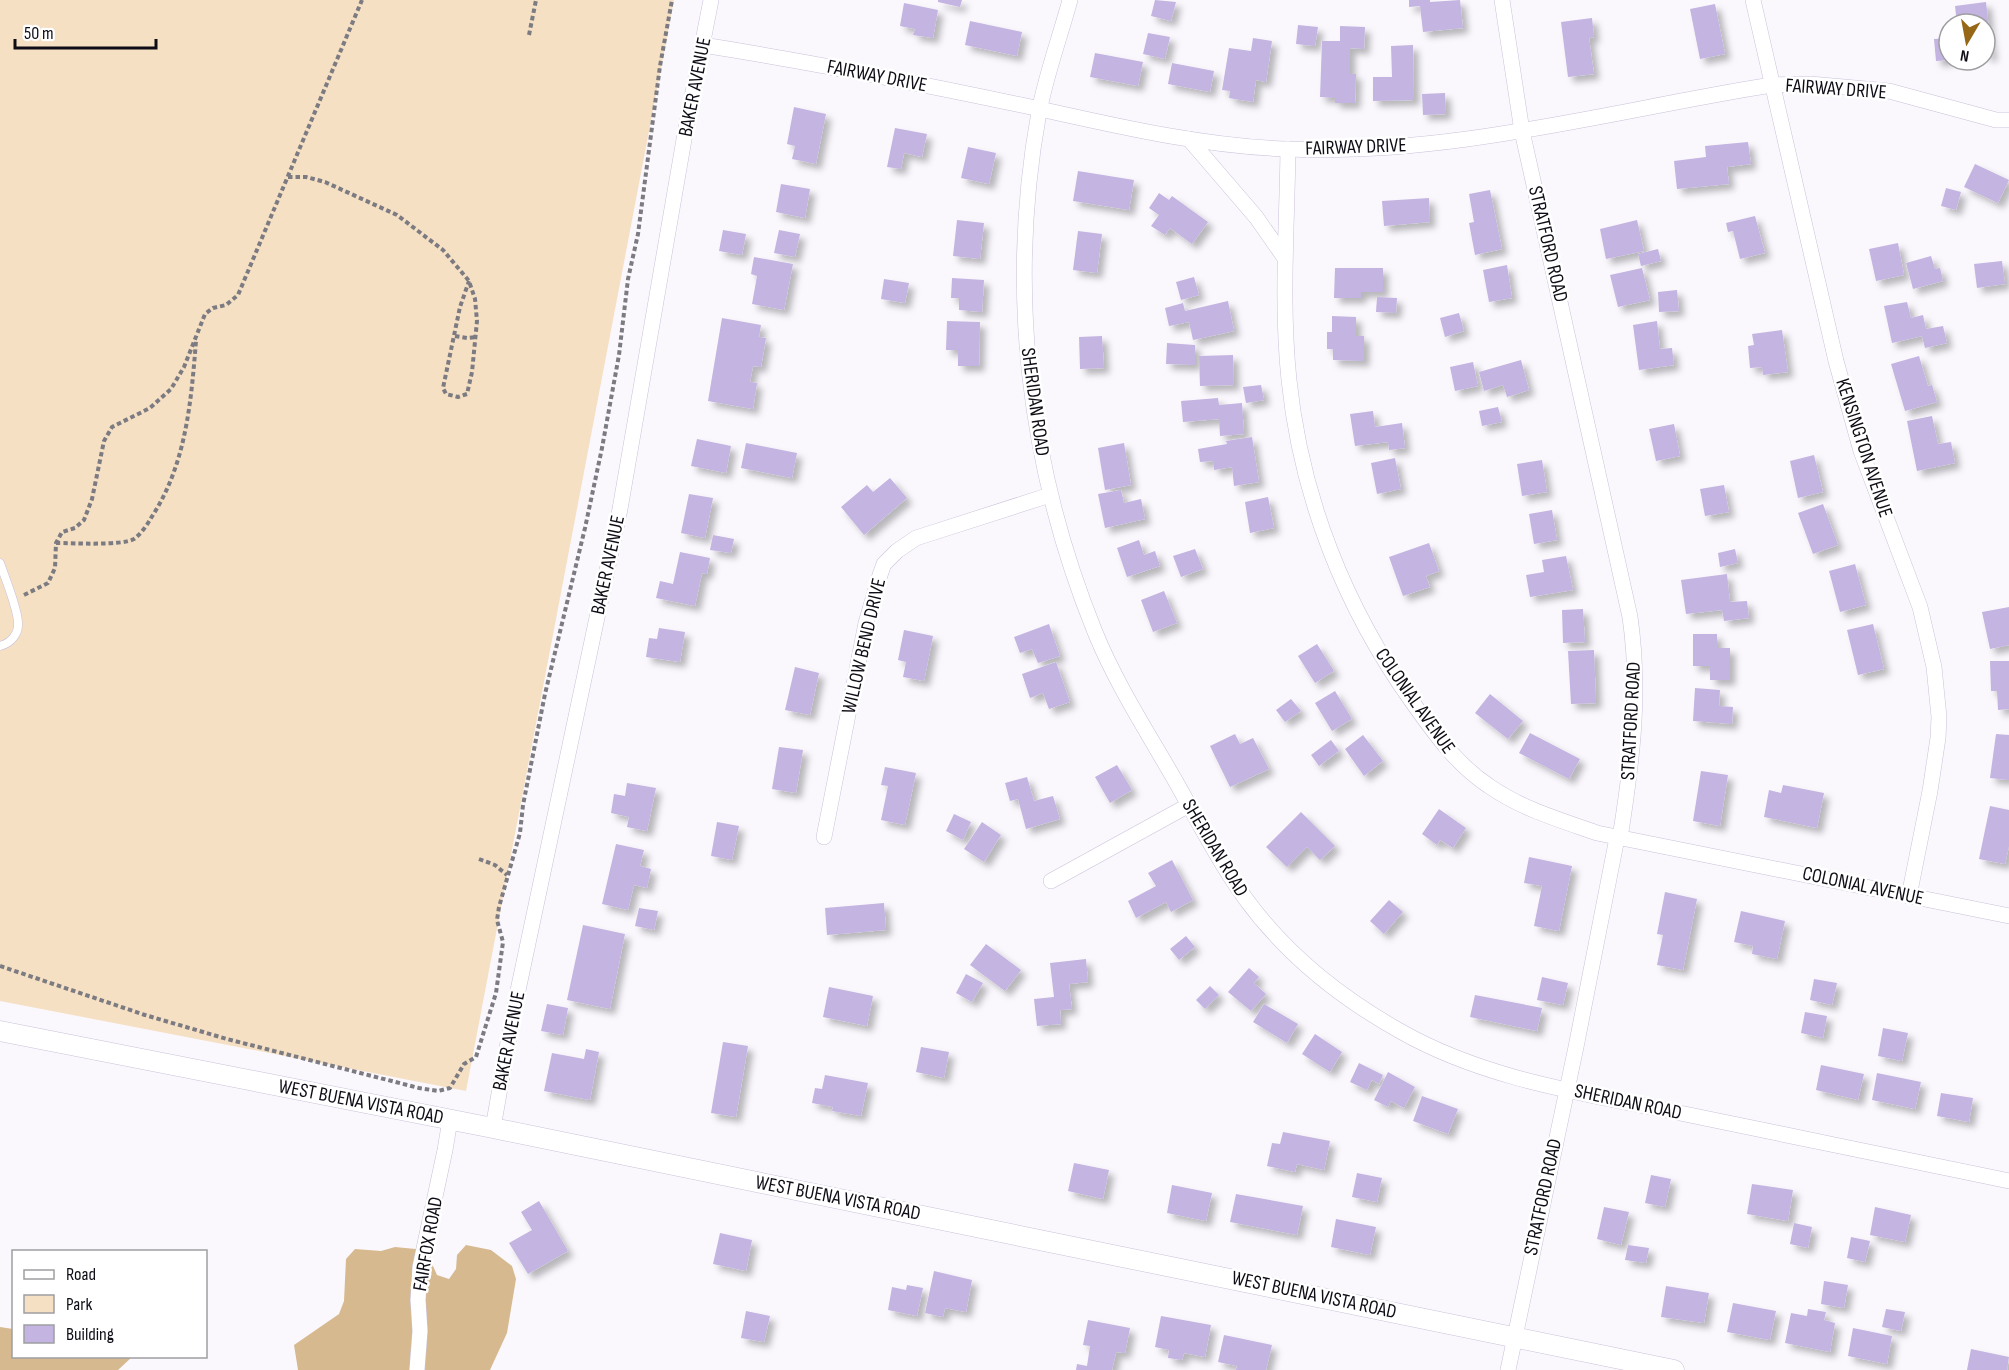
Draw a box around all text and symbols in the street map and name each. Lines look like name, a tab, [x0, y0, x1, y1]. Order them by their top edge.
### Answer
scale bar	[15, 12, 156, 50]
north arrow	[1937, 12, 1997, 72]
text: 50 m	[24, 23, 54, 44]
street label: BAKER AVENUE	[674, 35, 716, 139]
text: N	[1959, 45, 1971, 65]
street label: FAIRWAY DRIVE	[825, 55, 929, 97]
street label: FAIRWAY DRIVE	[1785, 73, 1887, 105]
street label: FAIRWAY DRIVE	[1305, 133, 1407, 161]
street label: STRATFORD ROAD	[1523, 184, 1573, 304]
street label: SHERIDAN ROAD	[1016, 346, 1054, 458]
street label: KENSINGTON AVENUE	[1830, 376, 1898, 520]
street label: BAKER AVENUE	[586, 513, 630, 617]
street label: WILLOW BEND DRIVE	[837, 576, 891, 716]
street label: COLONIAL AVENUE	[1370, 644, 1460, 758]
street label: STRATFORD ROAD	[1616, 661, 1646, 781]
street label: SHERIDAN ROAD	[1177, 795, 1253, 901]
street label: COLONIAL AVENUE	[1800, 861, 1926, 911]
street label: BAKER AVENUE	[488, 989, 530, 1093]
street label: WEST BUENA VISTA ROAD	[276, 1074, 446, 1130]
street label: SHERIDAN ROAD	[1572, 1079, 1684, 1125]
street label: STRATFORD ROAD	[1519, 1137, 1567, 1257]
street label: WEST BUENA VISTA ROAD	[753, 1170, 923, 1226]
street label: FAIRFOX ROAD	[408, 1195, 448, 1293]
legend	[12, 1250, 207, 1358]
text: Road	[66, 1264, 96, 1285]
street label: WEST BUENA VISTA ROAD	[1229, 1266, 1399, 1324]
text: Park	[66, 1294, 92, 1315]
text: Building	[66, 1324, 114, 1345]

